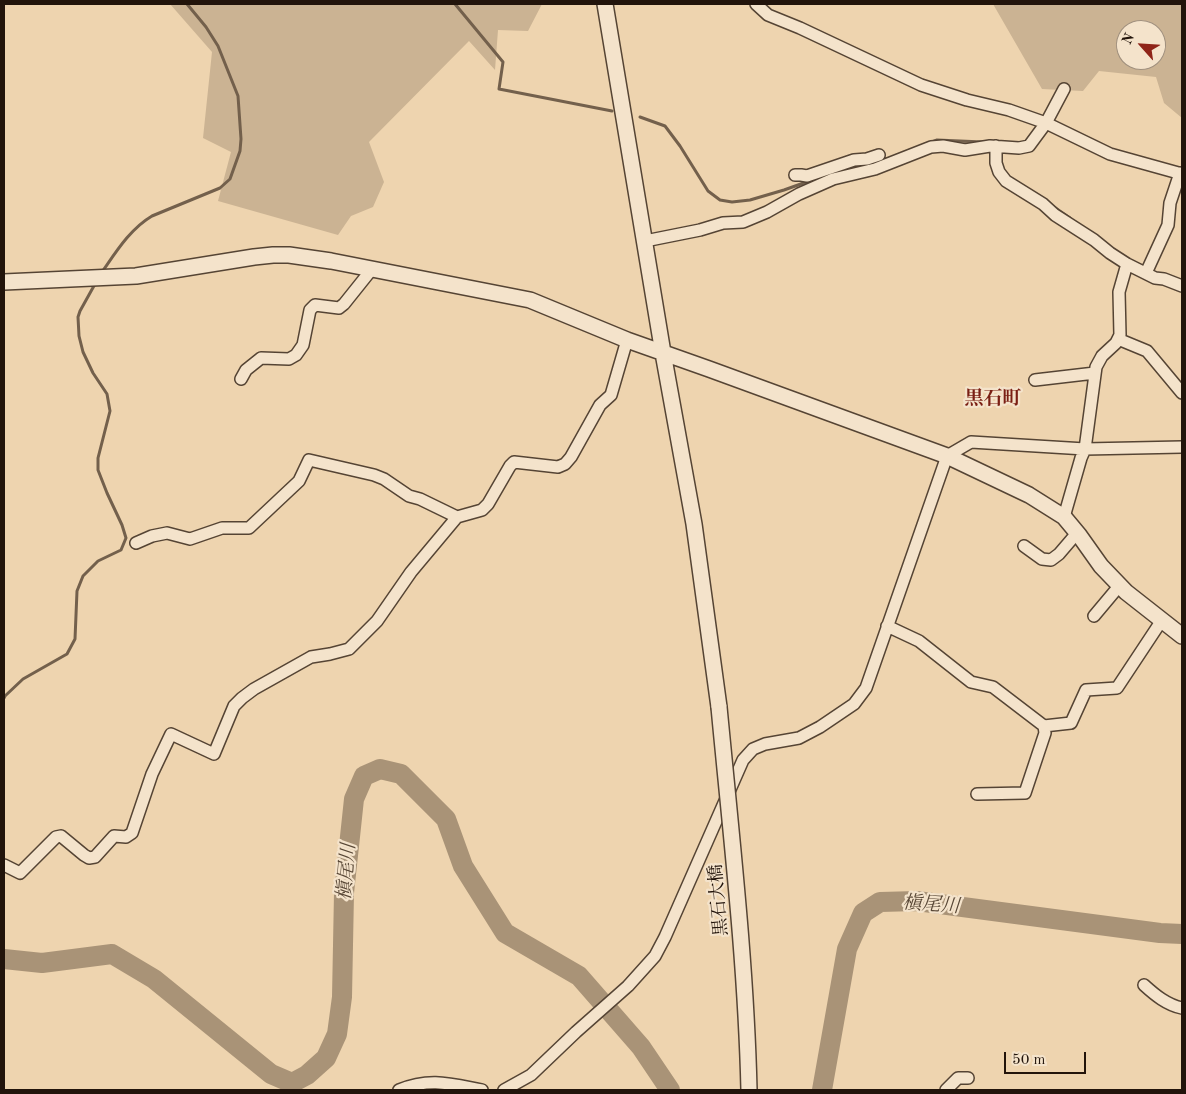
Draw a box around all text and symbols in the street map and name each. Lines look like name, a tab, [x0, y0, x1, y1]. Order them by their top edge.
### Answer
north arrow	[1116, 20, 1166, 70]
text: N	[1120, 31, 1137, 47]
district label: 黒石町	[965, 388, 1021, 410]
water label: 槇尾川	[333, 843, 361, 901]
street label: 黒石大橋	[705, 863, 733, 937]
water label: 槇尾川	[902, 892, 960, 918]
scale bar	[1006, 1042, 1088, 1074]
text: 50 m	[1012, 1053, 1046, 1068]

